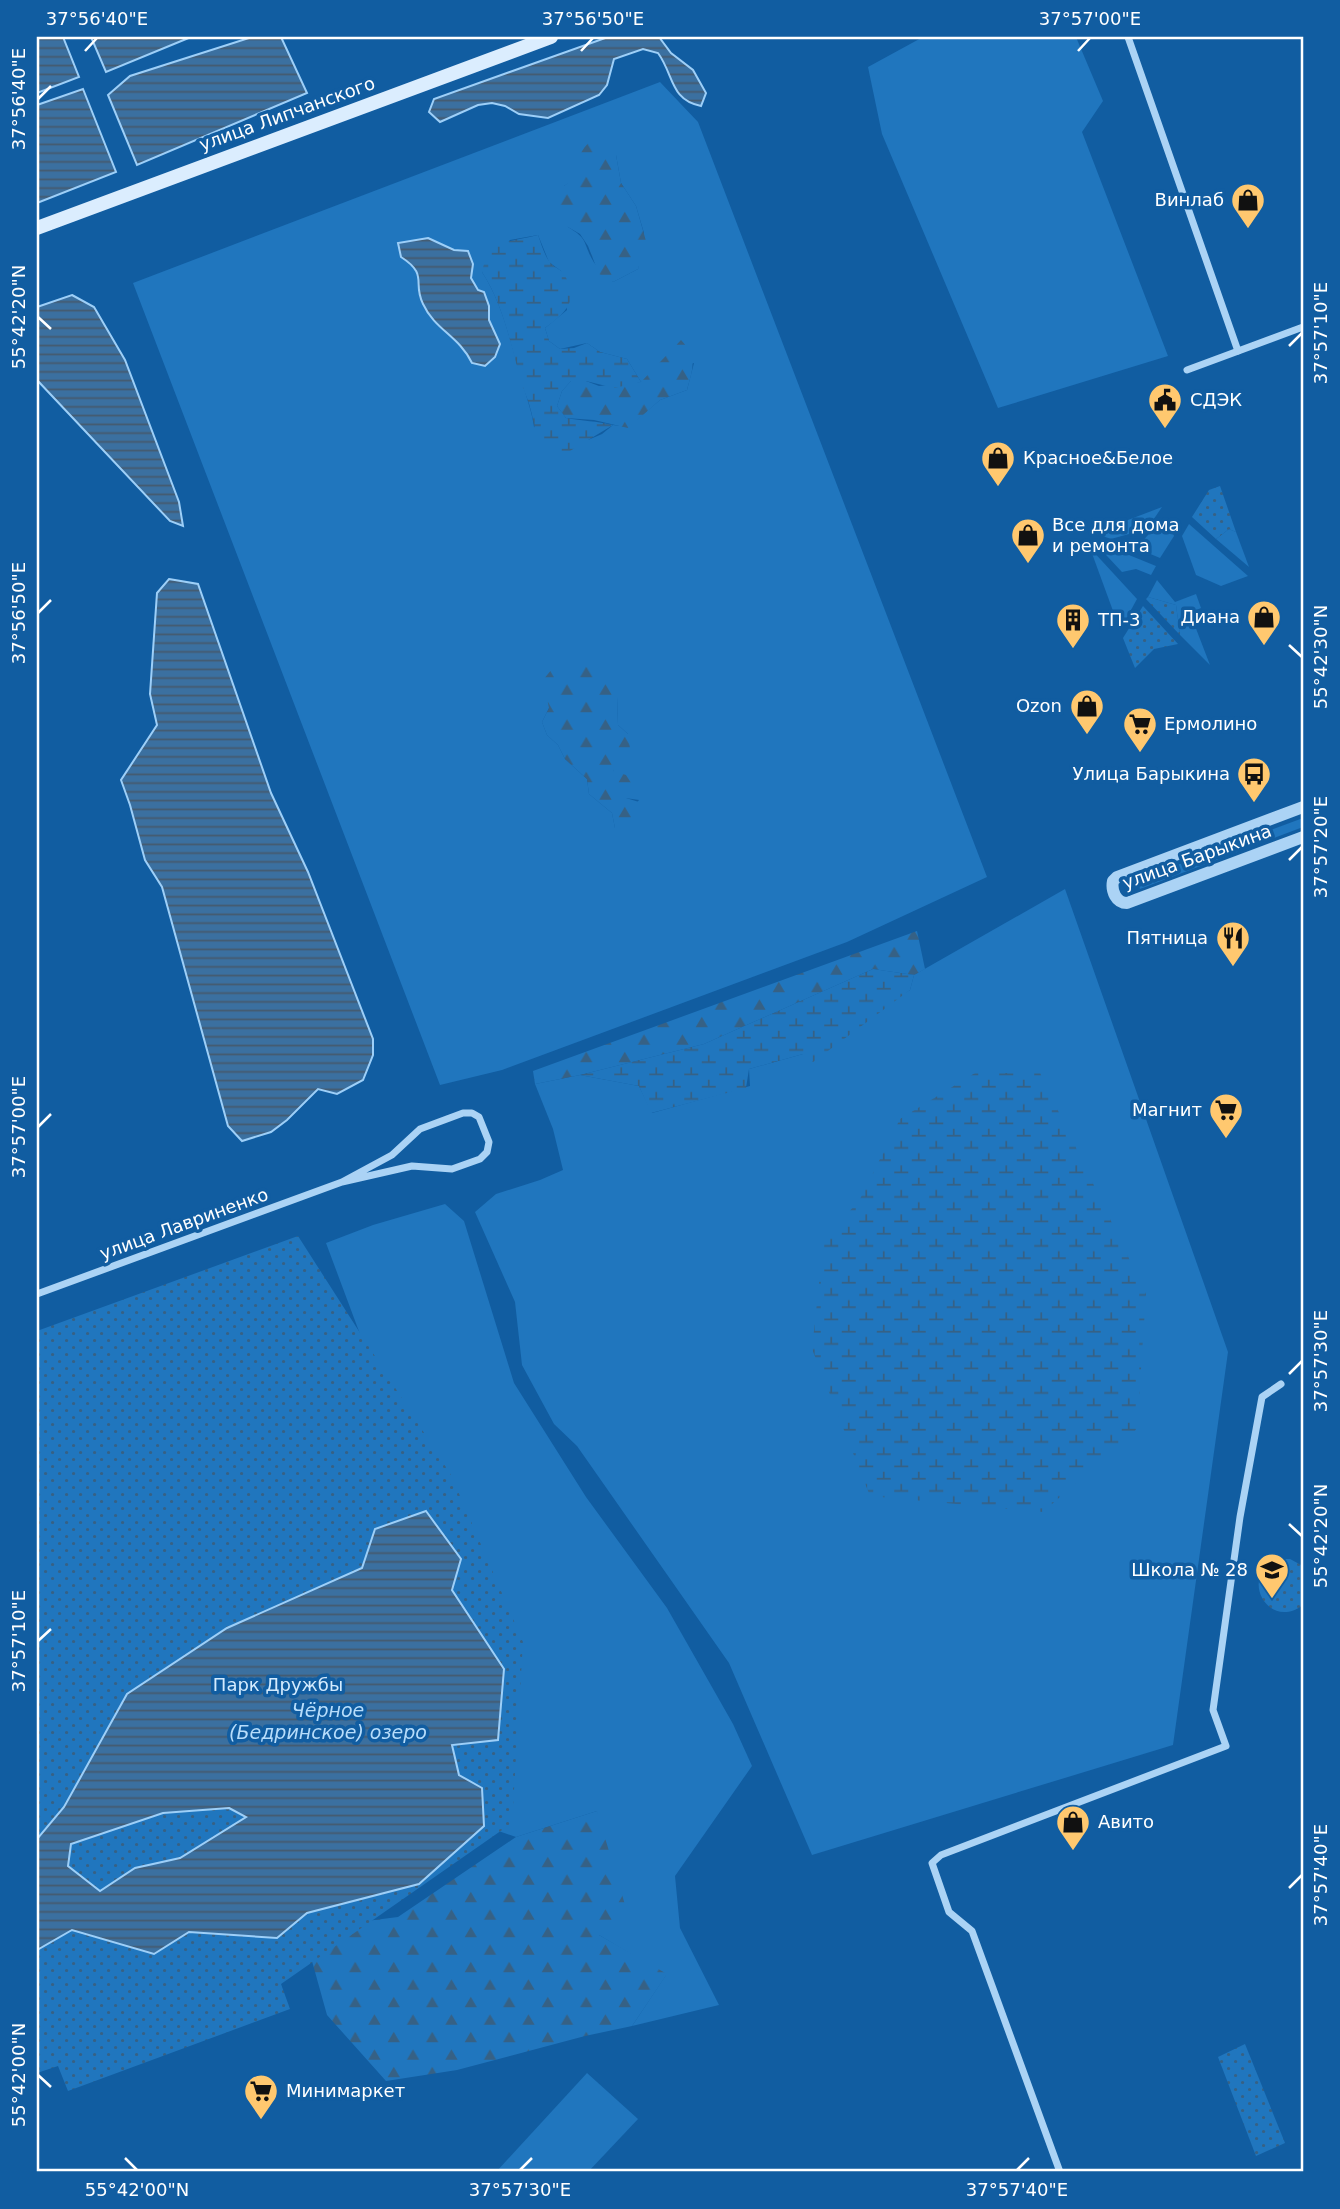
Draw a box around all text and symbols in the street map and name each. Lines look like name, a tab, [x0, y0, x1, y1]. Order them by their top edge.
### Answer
text: 37°56'40"E	[46, 8, 148, 29]
text: 37°56'50"E	[542, 8, 644, 29]
text: 37°57'00"E	[1039, 8, 1141, 29]
text: 37°56'40"E	[8, 48, 29, 150]
street label: улица Липчанского	[196, 72, 378, 155]
shop icon: Винлаб	[1229, 181, 1267, 230]
place label: Винлаб	[1155, 189, 1224, 210]
text: 55°42'20"N	[8, 265, 29, 369]
text: 37°57'10"E	[1310, 282, 1331, 384]
public building icon: СДЭК	[1146, 381, 1184, 430]
place label: СДЭК	[1190, 389, 1242, 410]
shop icon: Красное&Белое	[979, 439, 1017, 488]
place label: Красное&Белое	[1023, 447, 1173, 468]
place label: Все для дома и ремонта	[1052, 514, 1180, 556]
shop icon: Все для дома и ремонта	[1009, 516, 1047, 565]
text: 37°56'50"E	[8, 562, 29, 664]
shop icon: Диана	[1245, 598, 1283, 647]
building icon: ТП-3	[1054, 601, 1092, 650]
text: 55°42'30"N	[1310, 605, 1331, 709]
place label: Диана	[1180, 606, 1240, 627]
place label: ТП-3	[1097, 609, 1140, 630]
shop icon: Ozon	[1068, 687, 1106, 736]
place label: Ozon	[1016, 695, 1062, 716]
supermarket icon: Ермолино	[1121, 705, 1159, 754]
place label: Ермолино	[1164, 713, 1257, 734]
bus stop icon: Улица Барыкина	[1235, 755, 1273, 804]
place label: Улица Барыкина	[1072, 763, 1230, 784]
text: 37°57'20"E	[1310, 796, 1331, 898]
street label: улица Барыкина	[1119, 820, 1274, 893]
restaurant icon: Пятница	[1214, 919, 1252, 968]
place label: Пятница	[1126, 927, 1208, 948]
text: 37°57'00"E	[8, 1076, 29, 1178]
supermarket icon: Магнит	[1207, 1091, 1245, 1140]
place label: Магнит	[1132, 1099, 1202, 1120]
street label: улица Лавриненко	[97, 1183, 271, 1264]
text: 37°57'30"E	[1310, 1310, 1331, 1412]
text: 55°42'20"N	[1310, 1484, 1331, 1588]
school or university icon: Школа № 28	[1253, 1551, 1291, 1600]
place label: Школа № 28	[1131, 1559, 1248, 1580]
text: 37°57'10"E	[8, 1590, 29, 1692]
park label: Парк Дружбы	[213, 1674, 343, 1695]
water label: Чёрное (Бедринское) озеро	[229, 1699, 427, 1743]
shop icon: Авито	[1054, 1803, 1092, 1852]
place label: Авито	[1098, 1811, 1154, 1832]
text: 37°57'40"E	[1310, 1824, 1331, 1926]
text: 55°42'00"N	[8, 2023, 29, 2127]
supermarket icon: Минимаркет	[242, 2072, 280, 2121]
place label: Минимаркет	[286, 2080, 405, 2101]
text: 55°42'00"N	[85, 2179, 189, 2200]
text: 37°57'30"E	[469, 2179, 571, 2200]
text: 37°57'40"E	[966, 2179, 1068, 2200]

